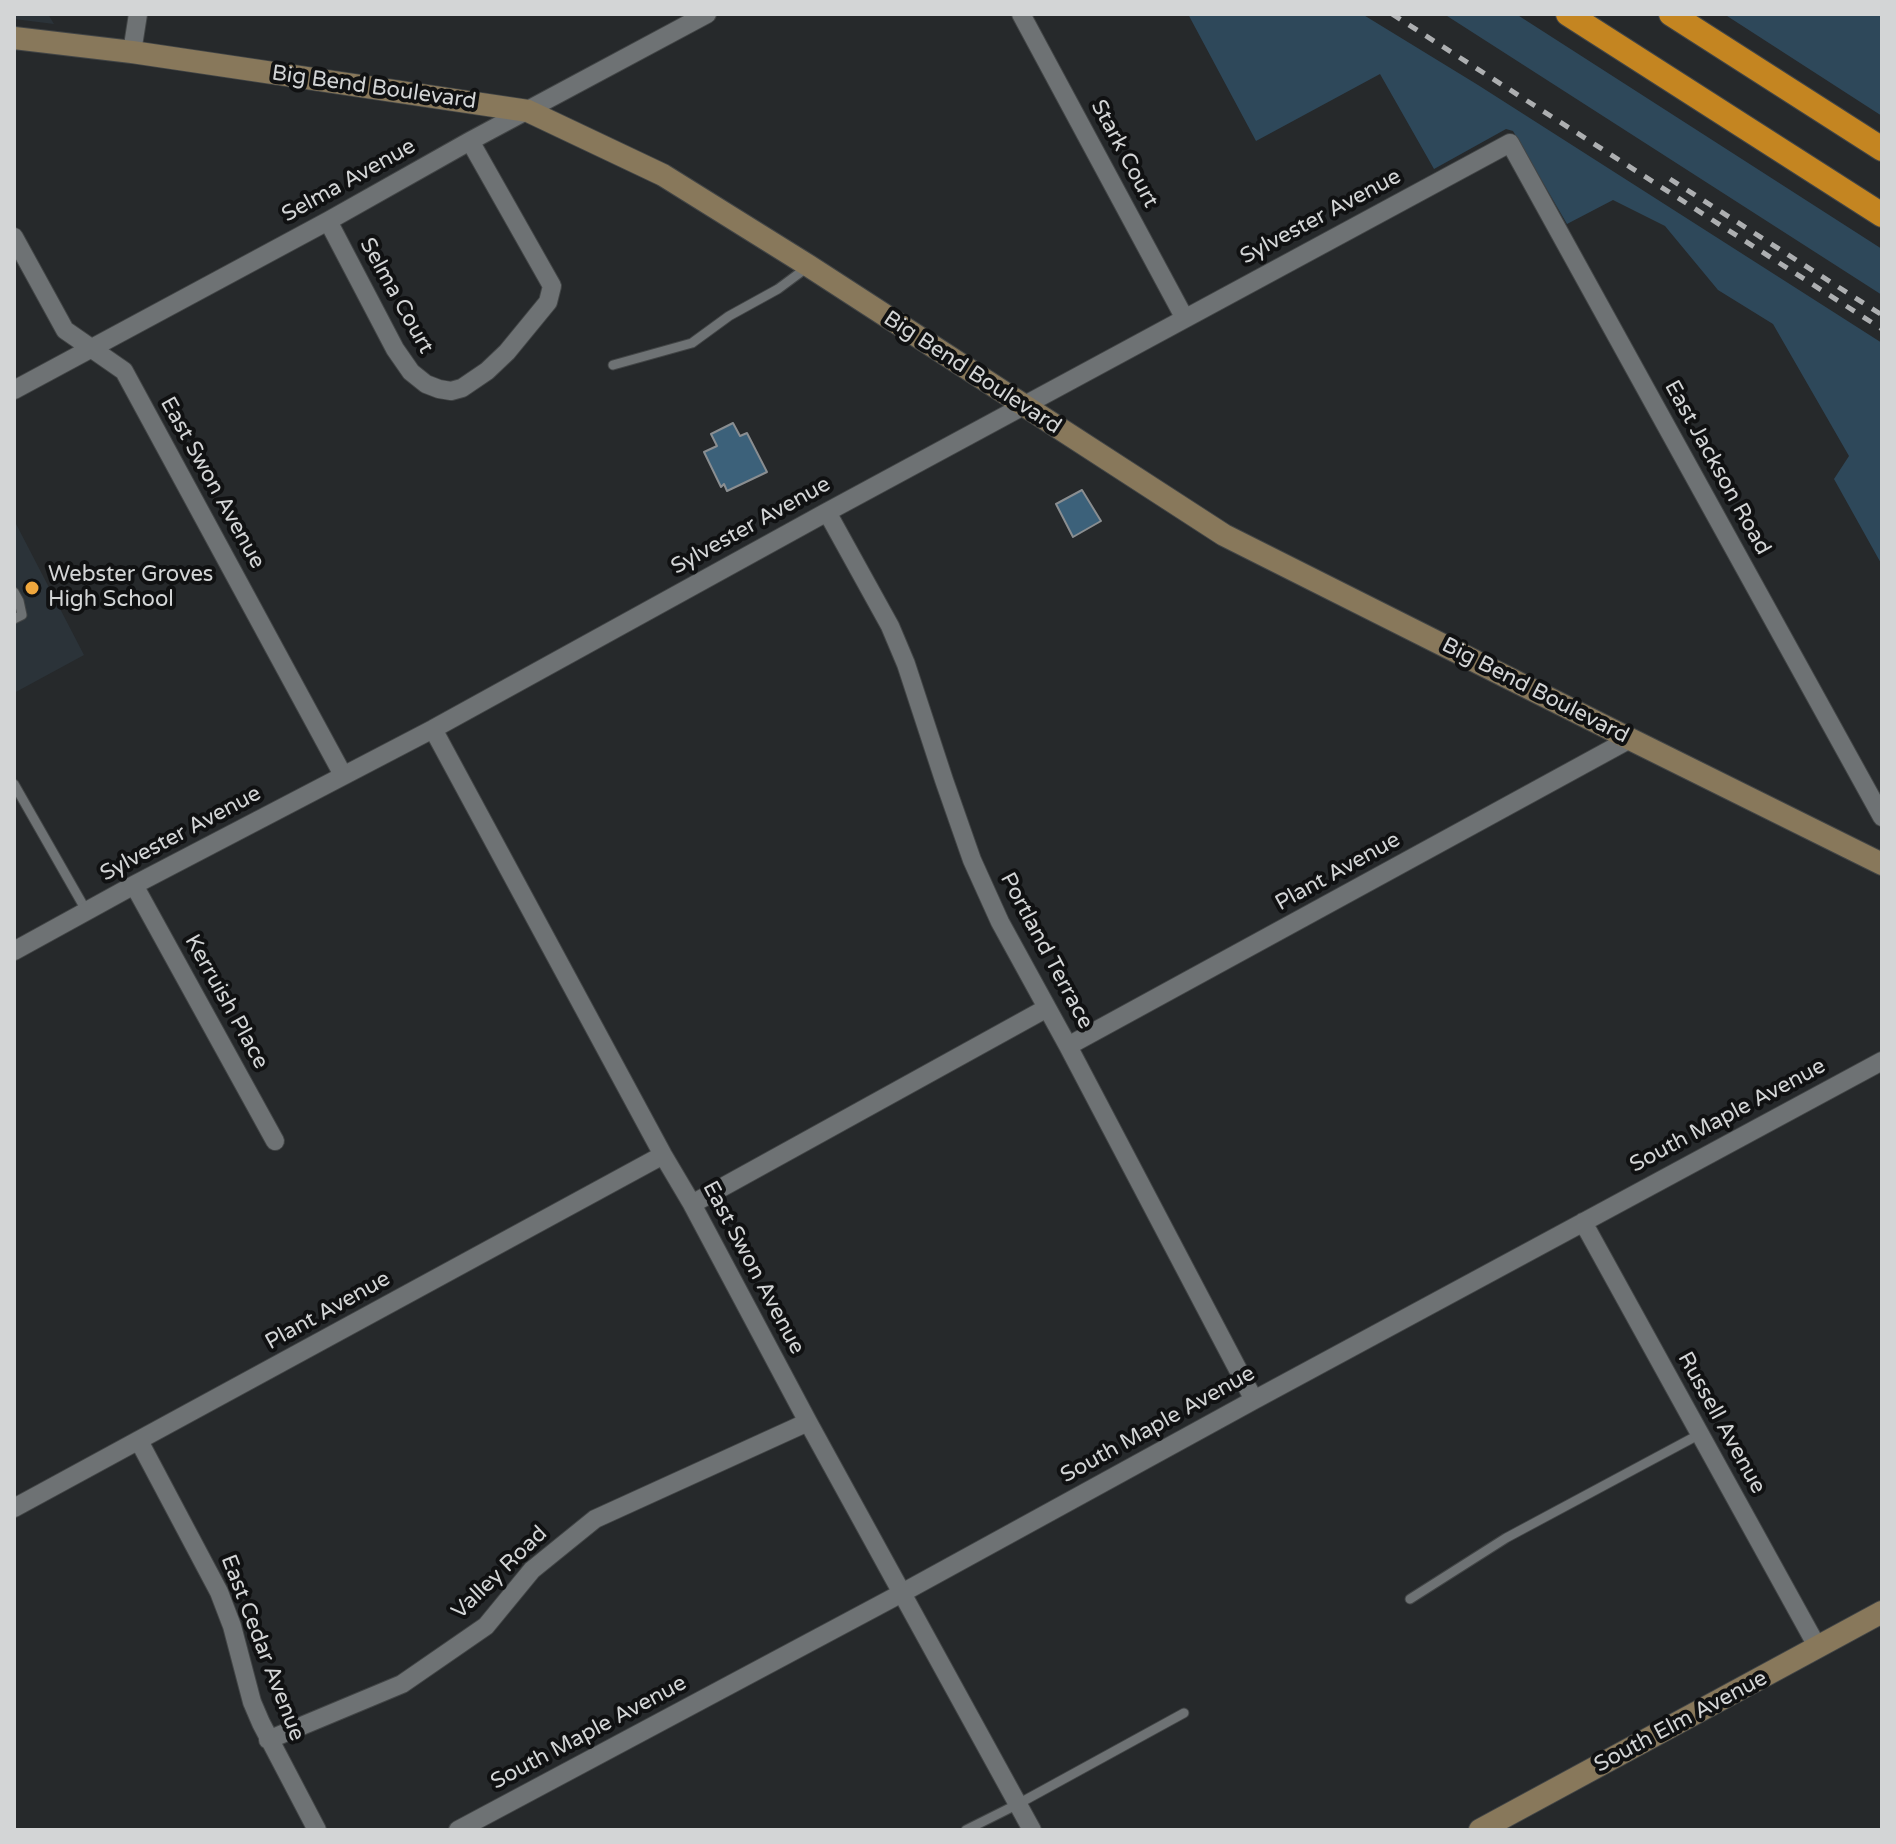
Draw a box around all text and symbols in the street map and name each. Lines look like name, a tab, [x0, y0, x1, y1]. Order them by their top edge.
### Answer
street label: Big Bend Boulevard	[270, 61, 478, 115]
street label: Stark Court	[1085, 95, 1163, 213]
street label: Selma Avenue	[278, 133, 420, 229]
street label: Sylvester Avenue	[1236, 164, 1406, 270]
street label: Selma Court	[353, 233, 439, 359]
street label: Big Bend Boulevard	[878, 306, 1066, 440]
street label: East Jackson Road	[1658, 376, 1776, 560]
street label: East Swon Avenue	[154, 393, 270, 573]
street label: Sylvester Avenue	[667, 471, 835, 581]
place label: Webster Groves High School	[48, 562, 213, 614]
marker: Webster Groves High School	[23, 579, 41, 597]
street label: Big Bend Boulevard	[1437, 632, 1633, 750]
street label: Sylvester Avenue	[96, 781, 266, 887]
street label: Plant Avenue	[1271, 827, 1405, 917]
street label: Portland Terrace	[994, 868, 1098, 1034]
street label: Kerruish Place	[178, 930, 274, 1074]
street label: South Maple Avenue	[1626, 1053, 1830, 1179]
street label: East Swon Avenue	[696, 1177, 810, 1359]
street label: Plant Avenue	[261, 1266, 395, 1356]
street label: Russell Avenue	[1671, 1347, 1771, 1499]
street label: South Maple Avenue	[1056, 1361, 1260, 1489]
street label: Valley Road	[447, 1521, 553, 1625]
street label: East Cedar Avenue	[214, 1551, 310, 1745]
street label: South Elm Avenue	[1590, 1665, 1772, 1779]
street label: South Maple Avenue	[487, 1670, 691, 1796]

